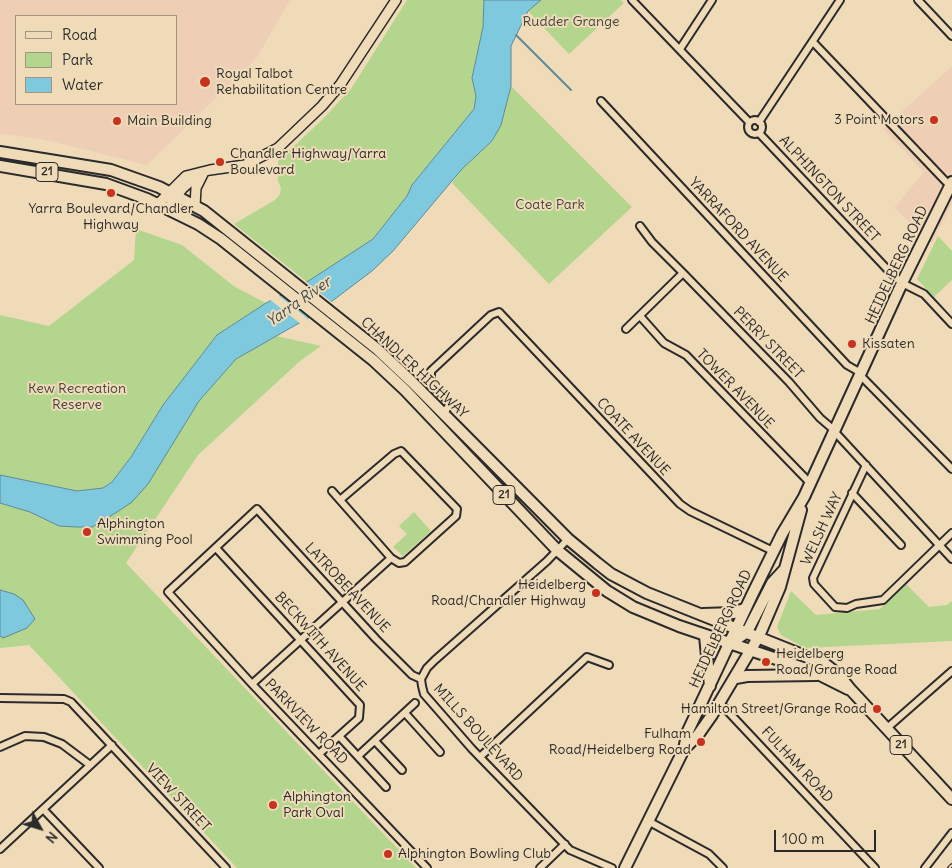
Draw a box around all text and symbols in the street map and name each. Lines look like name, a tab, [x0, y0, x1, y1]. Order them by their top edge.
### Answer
park label: Rudder Grange	[522, 14, 620, 30]
legend	[15, 15, 178, 105]
text: Road	[62, 25, 97, 44]
text: Park	[62, 50, 93, 69]
place label: Royal Talbot Rehabilitation Centre	[216, 66, 347, 98]
text: Water	[62, 75, 103, 94]
marker: Royal Talbot Rehabilitation Centre	[198, 75, 212, 89]
place label: 3 Point Motors	[834, 112, 924, 128]
place label: Main Building	[127, 113, 212, 129]
marker: 3 Point Motors	[928, 114, 940, 126]
marker: Main Building	[111, 115, 123, 127]
street label: ALPHINGTON STREET	[775, 132, 883, 246]
place label: Chandler Highway/Yarra Boulevard	[230, 146, 386, 178]
marker: Chandler Highway/Yarra Boulevard	[214, 156, 226, 168]
road number: 21	[36, 162, 58, 182]
street label: YARRAFORD AVENUE	[685, 174, 791, 286]
marker: Yarra Boulevard/Chandler Highway	[105, 187, 117, 199]
park label: Coate Park	[515, 197, 585, 213]
place label: Yarra Boulevard/Chandler Highway	[29, 201, 193, 233]
street label: HEIDELBERG ROAD	[862, 203, 932, 327]
water label: Yarra River	[263, 273, 335, 331]
street label: PERRY STREET	[730, 304, 806, 382]
street label: CHANDLER HIGHWAY	[357, 314, 471, 422]
place label: Kissaten	[862, 336, 915, 352]
marker: Kissaten	[846, 338, 858, 350]
street label: TOWER AVENUE	[693, 346, 777, 432]
park label: Kew Recreation Reserve	[28, 381, 126, 414]
street label: COATE AVENUE	[593, 395, 673, 479]
road number: 21	[493, 486, 515, 504]
street label: WELSH WAY	[798, 490, 846, 568]
place label: Alphington Swimming Pool	[97, 516, 193, 548]
marker: Alphington Swimming Pool	[81, 526, 93, 538]
street label: LATROBE AVENUE	[301, 540, 393, 636]
street label: HEIDELBERG ROAD	[686, 567, 756, 691]
place label: Heidelberg Road/Chandler Highway	[431, 577, 586, 610]
marker: Heidelberg Road/Chandler Highway	[590, 587, 602, 599]
street label: BECKWITH AVENUE	[271, 589, 369, 695]
place label: Heidelberg Road/Grange Road	[776, 646, 897, 679]
marker: Heidelberg Road/Grange Road	[760, 656, 772, 668]
street label: PARKVIEW ROAD	[261, 676, 351, 768]
street label: MILLS BOULEVARD	[430, 681, 526, 785]
place label: Hamilton Street/Grange Road	[681, 701, 867, 717]
marker: Hamilton Street/Grange Road	[871, 703, 883, 715]
street label: FULHAM ROAD	[758, 724, 836, 806]
place label: Fulham Road/Heidelberg Road	[549, 726, 691, 759]
marker: Fulham Road/Heidelberg Road	[695, 736, 707, 748]
road number: 21	[890, 736, 912, 754]
street label: VIEW STREET	[142, 761, 214, 835]
place label: Alphington Park Oval	[283, 789, 351, 822]
marker: Alphington Park Oval	[267, 799, 279, 811]
north arrow	[15, 803, 65, 853]
scale bar	[777, 820, 880, 852]
text: N	[42, 828, 62, 847]
text: 100 m	[782, 829, 824, 848]
place label: Alphington Bowling Club	[398, 846, 551, 862]
marker: Alphington Bowling Club	[382, 848, 394, 860]

